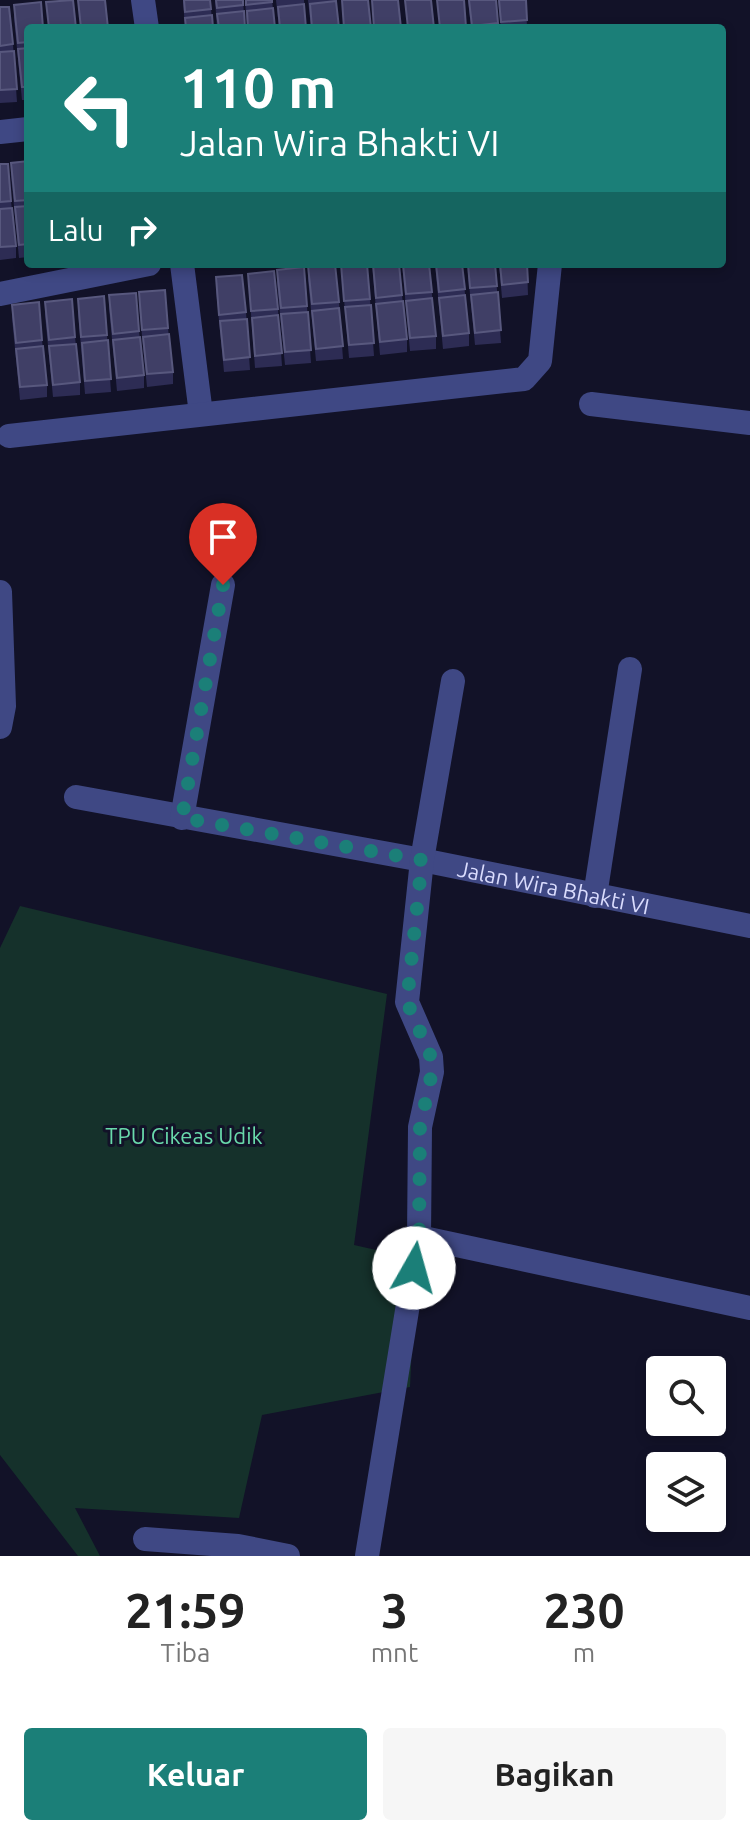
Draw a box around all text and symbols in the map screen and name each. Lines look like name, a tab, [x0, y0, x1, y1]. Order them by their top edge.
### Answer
icon: left	[48, 56, 152, 160]
text: 110 m	[180, 56, 336, 119]
text: Jalan Wira Bhakti VI	[180, 122, 499, 163]
icon: right	[120, 208, 164, 252]
text: Lalu	[48, 213, 104, 247]
pin	[189, 503, 257, 585]
icon: arrive	[201, 515, 245, 559]
street label: Jalan Wira Bhakti VI	[455, 855, 652, 918]
park label: TPU Cikeas Udik	[105, 1123, 263, 1148]
position arrow	[372, 1226, 456, 1310]
map controls	[646, 1356, 726, 1532]
button: search	[646, 1356, 726, 1436]
button: layers	[646, 1452, 726, 1532]
text: 21:59	[125, 1583, 245, 1637]
text: 3	[381, 1583, 408, 1637]
text: 230	[543, 1583, 625, 1637]
text: Tiba	[160, 1638, 210, 1667]
text: mnt	[371, 1638, 418, 1667]
text: m	[573, 1638, 595, 1667]
button: Keluar	[24, 1728, 367, 1820]
button: Bagikan	[383, 1728, 726, 1820]

